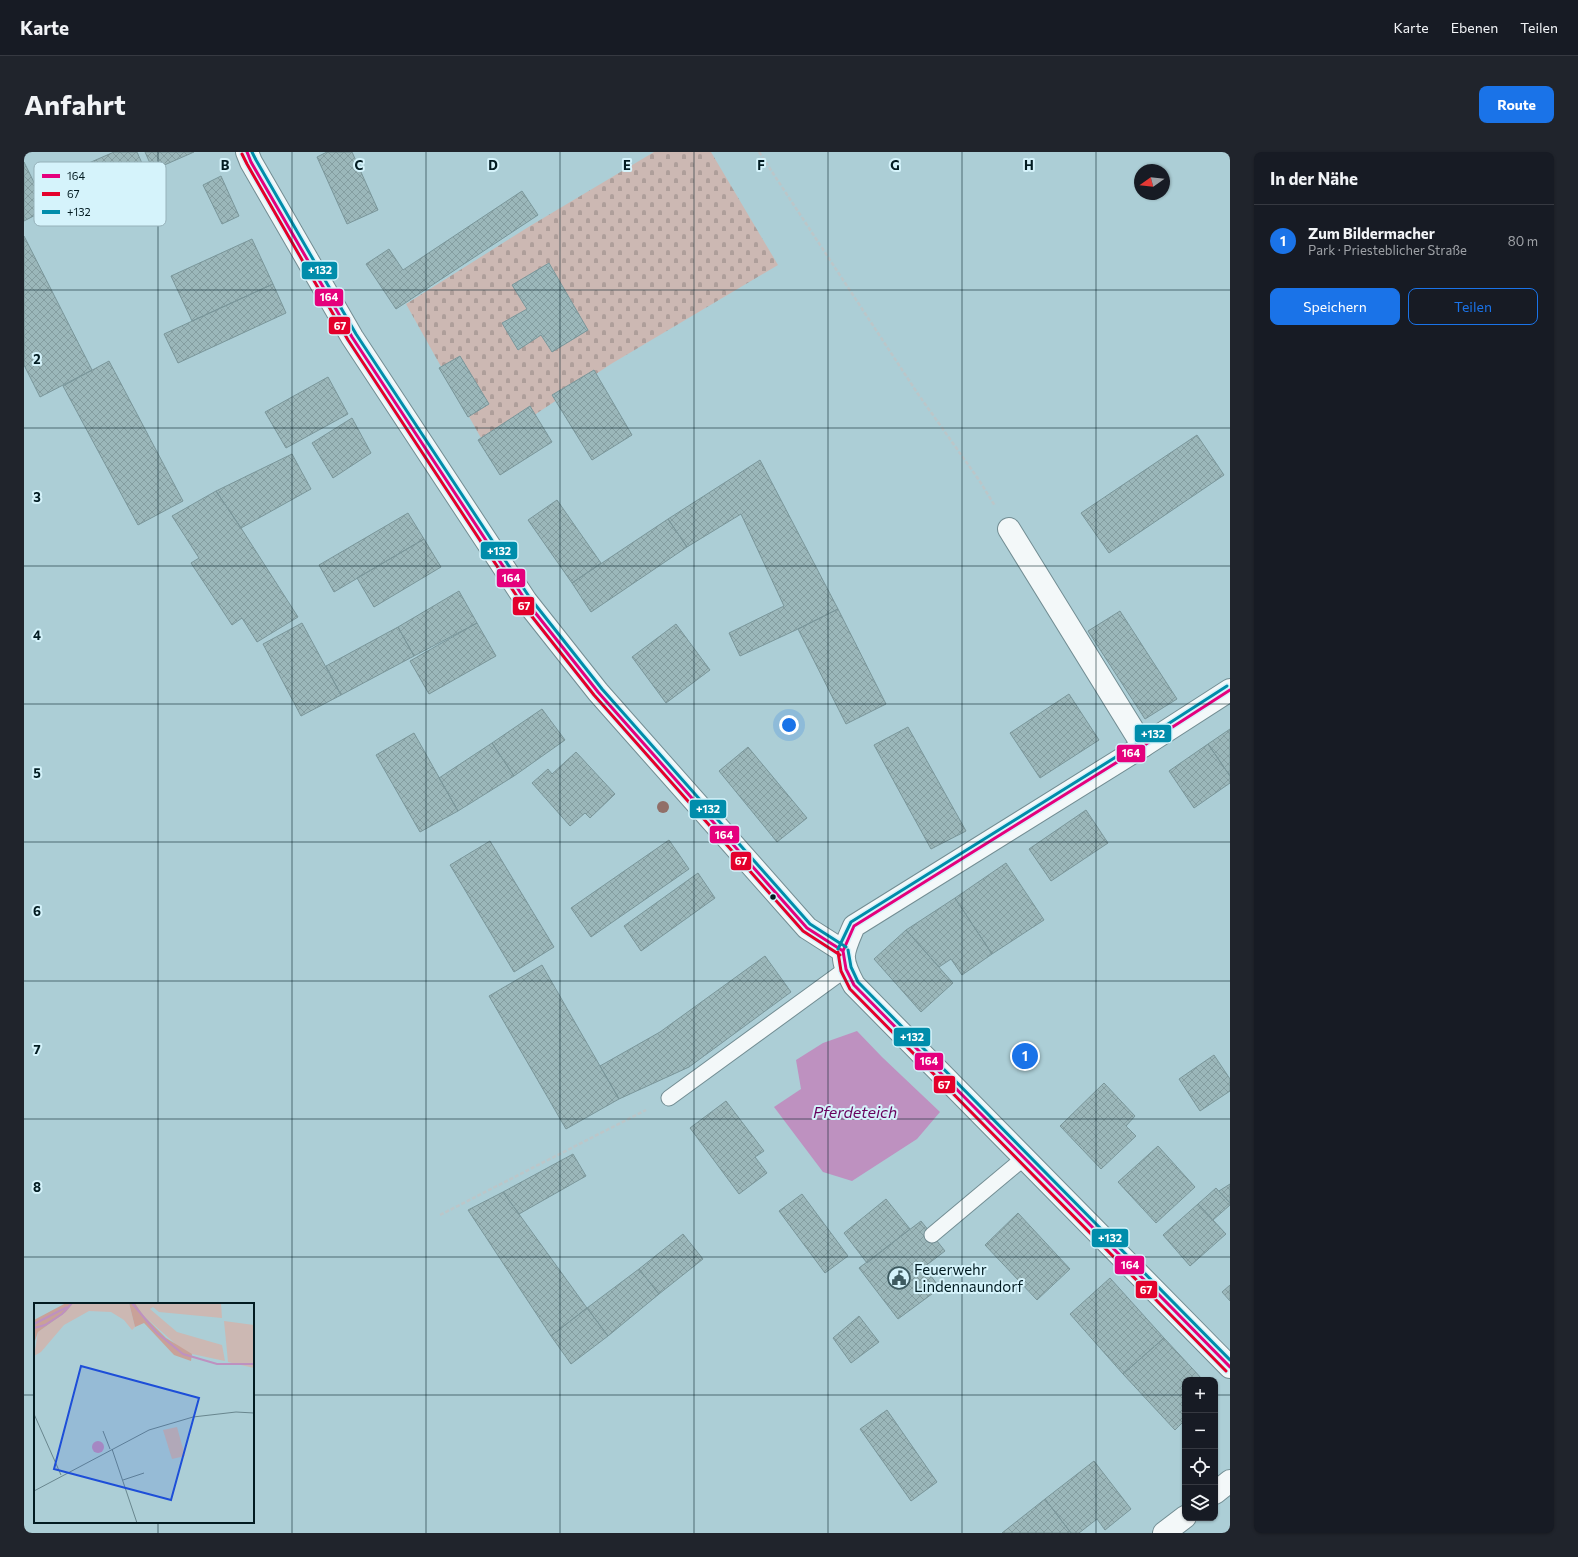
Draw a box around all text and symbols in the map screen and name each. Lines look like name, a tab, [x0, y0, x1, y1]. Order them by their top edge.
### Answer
text: Karte	[20, 16, 69, 39]
text: Karte	[1393, 19, 1429, 36]
text: Ebenen	[1451, 19, 1498, 36]
text: Teilen	[1520, 19, 1558, 36]
button: Route	[1479, 86, 1554, 123]
text: Anfahrt	[24, 87, 126, 121]
text: B	[221, 157, 230, 173]
text: C	[355, 157, 364, 173]
text: D	[488, 157, 498, 173]
text: E	[623, 157, 631, 173]
text: F	[757, 157, 765, 173]
text: G	[890, 157, 900, 173]
text: H	[1024, 157, 1034, 173]
legend	[34, 162, 166, 226]
north arrow	[1134, 164, 1170, 200]
text: In der Nähe	[1270, 168, 1358, 189]
text: 164	[67, 169, 85, 182]
text: 67	[67, 187, 80, 200]
text: +132	[67, 205, 91, 218]
text: Zum Bildermacher	[1308, 224, 1435, 242]
text: 1	[1280, 233, 1286, 249]
text: 80 m	[1508, 233, 1538, 249]
text: Park · Priesteblicher Straße	[1308, 242, 1467, 258]
line badge: +132	[301, 261, 338, 280]
text: +132	[308, 263, 332, 276]
line badge: 164	[314, 288, 344, 307]
button: Speichern	[1270, 288, 1400, 325]
button: Teilen	[1408, 288, 1538, 325]
text: 164	[320, 290, 339, 303]
line badge: 67	[328, 316, 351, 335]
text: 67	[334, 319, 346, 332]
text: 2	[33, 351, 41, 367]
text: 3	[33, 489, 41, 505]
line badge: +132	[480, 541, 518, 560]
text: +132	[487, 544, 511, 557]
line badge: 164	[496, 568, 526, 588]
text: 164	[502, 571, 521, 584]
line badge: 67	[512, 596, 535, 616]
text: 67	[518, 599, 530, 612]
text: 4	[33, 627, 41, 643]
your location	[779, 715, 799, 735]
line badge: +132	[1134, 724, 1172, 743]
text: +132	[1141, 727, 1165, 740]
line badge: 164	[1116, 744, 1146, 763]
text: 164	[1122, 746, 1141, 759]
text: 5	[33, 765, 41, 781]
line badge: +132	[689, 799, 727, 819]
text: +132	[696, 802, 720, 815]
line badge: 164	[709, 825, 740, 844]
text: 164	[715, 828, 734, 841]
line badge: 67	[730, 851, 752, 871]
text: 67	[735, 854, 747, 867]
unlabelled marker	[768, 892, 778, 902]
text: 6	[33, 903, 41, 919]
line badge: +132	[893, 1027, 931, 1047]
text: +132	[900, 1030, 924, 1043]
text: 7	[33, 1041, 41, 1057]
pin: 1	[1012, 1041, 1038, 1071]
line badge: 164	[914, 1052, 944, 1071]
text: 164	[920, 1054, 939, 1067]
line badge: 67	[933, 1075, 956, 1094]
text: 67	[938, 1078, 950, 1091]
water label: Pferdeteich	[813, 1102, 897, 1121]
text: 8	[33, 1179, 41, 1195]
line badge: +132	[1091, 1228, 1129, 1248]
text: +132	[1098, 1231, 1122, 1244]
line badge: 164	[1114, 1255, 1145, 1275]
text: 164	[1121, 1258, 1140, 1271]
place label: Feuerwehr Lindennaundorf	[914, 1260, 1023, 1295]
public building icon: Feuerwehr Lindennaundorf	[886, 1265, 912, 1291]
line badge: 67	[1135, 1280, 1158, 1299]
text: 67	[1140, 1283, 1152, 1296]
inset map	[34, 1303, 254, 1523]
map controls	[1182, 1377, 1218, 1521]
button: +	[1182, 1377, 1218, 1413]
button: −	[1182, 1413, 1218, 1449]
button: locate	[1182, 1449, 1218, 1485]
button: layers	[1182, 1485, 1218, 1521]

